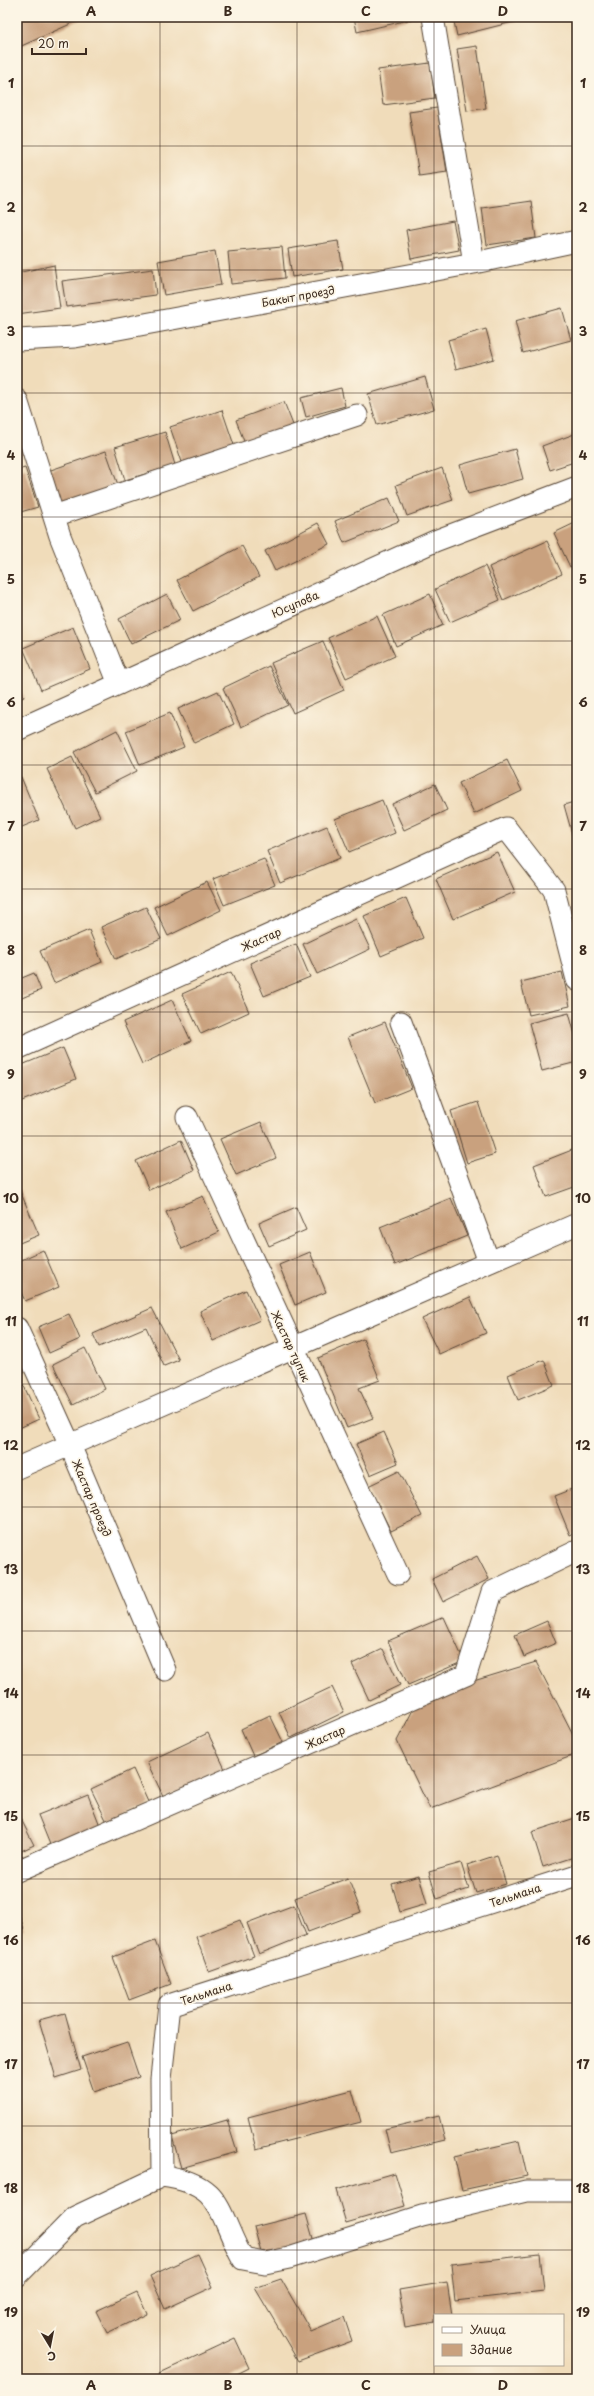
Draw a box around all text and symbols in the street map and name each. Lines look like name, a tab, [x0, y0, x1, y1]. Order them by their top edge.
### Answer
text: A	[86, 1, 96, 20]
text: B	[224, 1, 233, 20]
text: C	[361, 1, 371, 20]
text: D	[498, 1, 508, 20]
scale bar	[32, 30, 86, 56]
text: 20 m	[38, 34, 69, 52]
text: 1	[8, 73, 14, 92]
text: 1	[580, 73, 586, 92]
text: 2	[6, 197, 16, 216]
text: 2	[578, 197, 588, 216]
street label: Бакыт проезд	[260, 281, 336, 311]
text: 3	[7, 321, 16, 340]
text: 3	[579, 321, 588, 340]
text: 4	[7, 445, 16, 464]
text: 4	[579, 445, 588, 464]
text: 5	[7, 569, 15, 588]
text: 5	[579, 569, 587, 588]
street label: Юсупова	[269, 586, 321, 622]
text: 6	[6, 692, 16, 711]
text: 6	[578, 692, 588, 711]
text: 7	[7, 816, 15, 835]
text: 7	[579, 816, 587, 835]
street label: Жастар	[237, 923, 284, 956]
text: 8	[7, 940, 15, 959]
text: 8	[579, 940, 587, 959]
text: 9	[7, 1064, 15, 1083]
text: 9	[579, 1064, 587, 1083]
text: 10	[3, 1188, 19, 1207]
text: 10	[575, 1188, 591, 1207]
street label: Жастар тупик	[267, 1307, 315, 1385]
text: 11	[5, 1311, 17, 1330]
text: 11	[577, 1311, 589, 1330]
text: 12	[3, 1435, 19, 1454]
text: 12	[575, 1435, 591, 1454]
street label: Жастар проезд	[68, 1456, 116, 1539]
text: 13	[4, 1559, 19, 1578]
text: 13	[576, 1559, 591, 1578]
text: 14	[3, 1683, 19, 1702]
text: 14	[575, 1683, 591, 1702]
street label: Жастар	[301, 1721, 348, 1754]
text: 15	[4, 1806, 18, 1825]
text: 15	[576, 1806, 590, 1825]
street label: Тельмана	[487, 1879, 543, 1911]
text: 16	[3, 1930, 19, 1949]
text: 16	[575, 1930, 591, 1949]
street label: Тельмана	[178, 1977, 234, 2009]
text: 17	[4, 2054, 18, 2073]
text: 17	[576, 2054, 590, 2073]
text: 18	[4, 2178, 18, 2197]
text: 18	[576, 2178, 590, 2197]
text: 19	[4, 2302, 18, 2321]
text: 19	[576, 2302, 590, 2321]
legend	[434, 2314, 564, 2366]
text: Улица	[470, 2320, 506, 2338]
north arrow	[30, 2326, 70, 2366]
text: Здание	[470, 2340, 512, 2358]
text: С	[46, 2347, 57, 2365]
text: A	[86, 2375, 96, 2394]
text: B	[224, 2375, 233, 2394]
text: C	[361, 2375, 371, 2394]
text: D	[498, 2375, 508, 2394]

